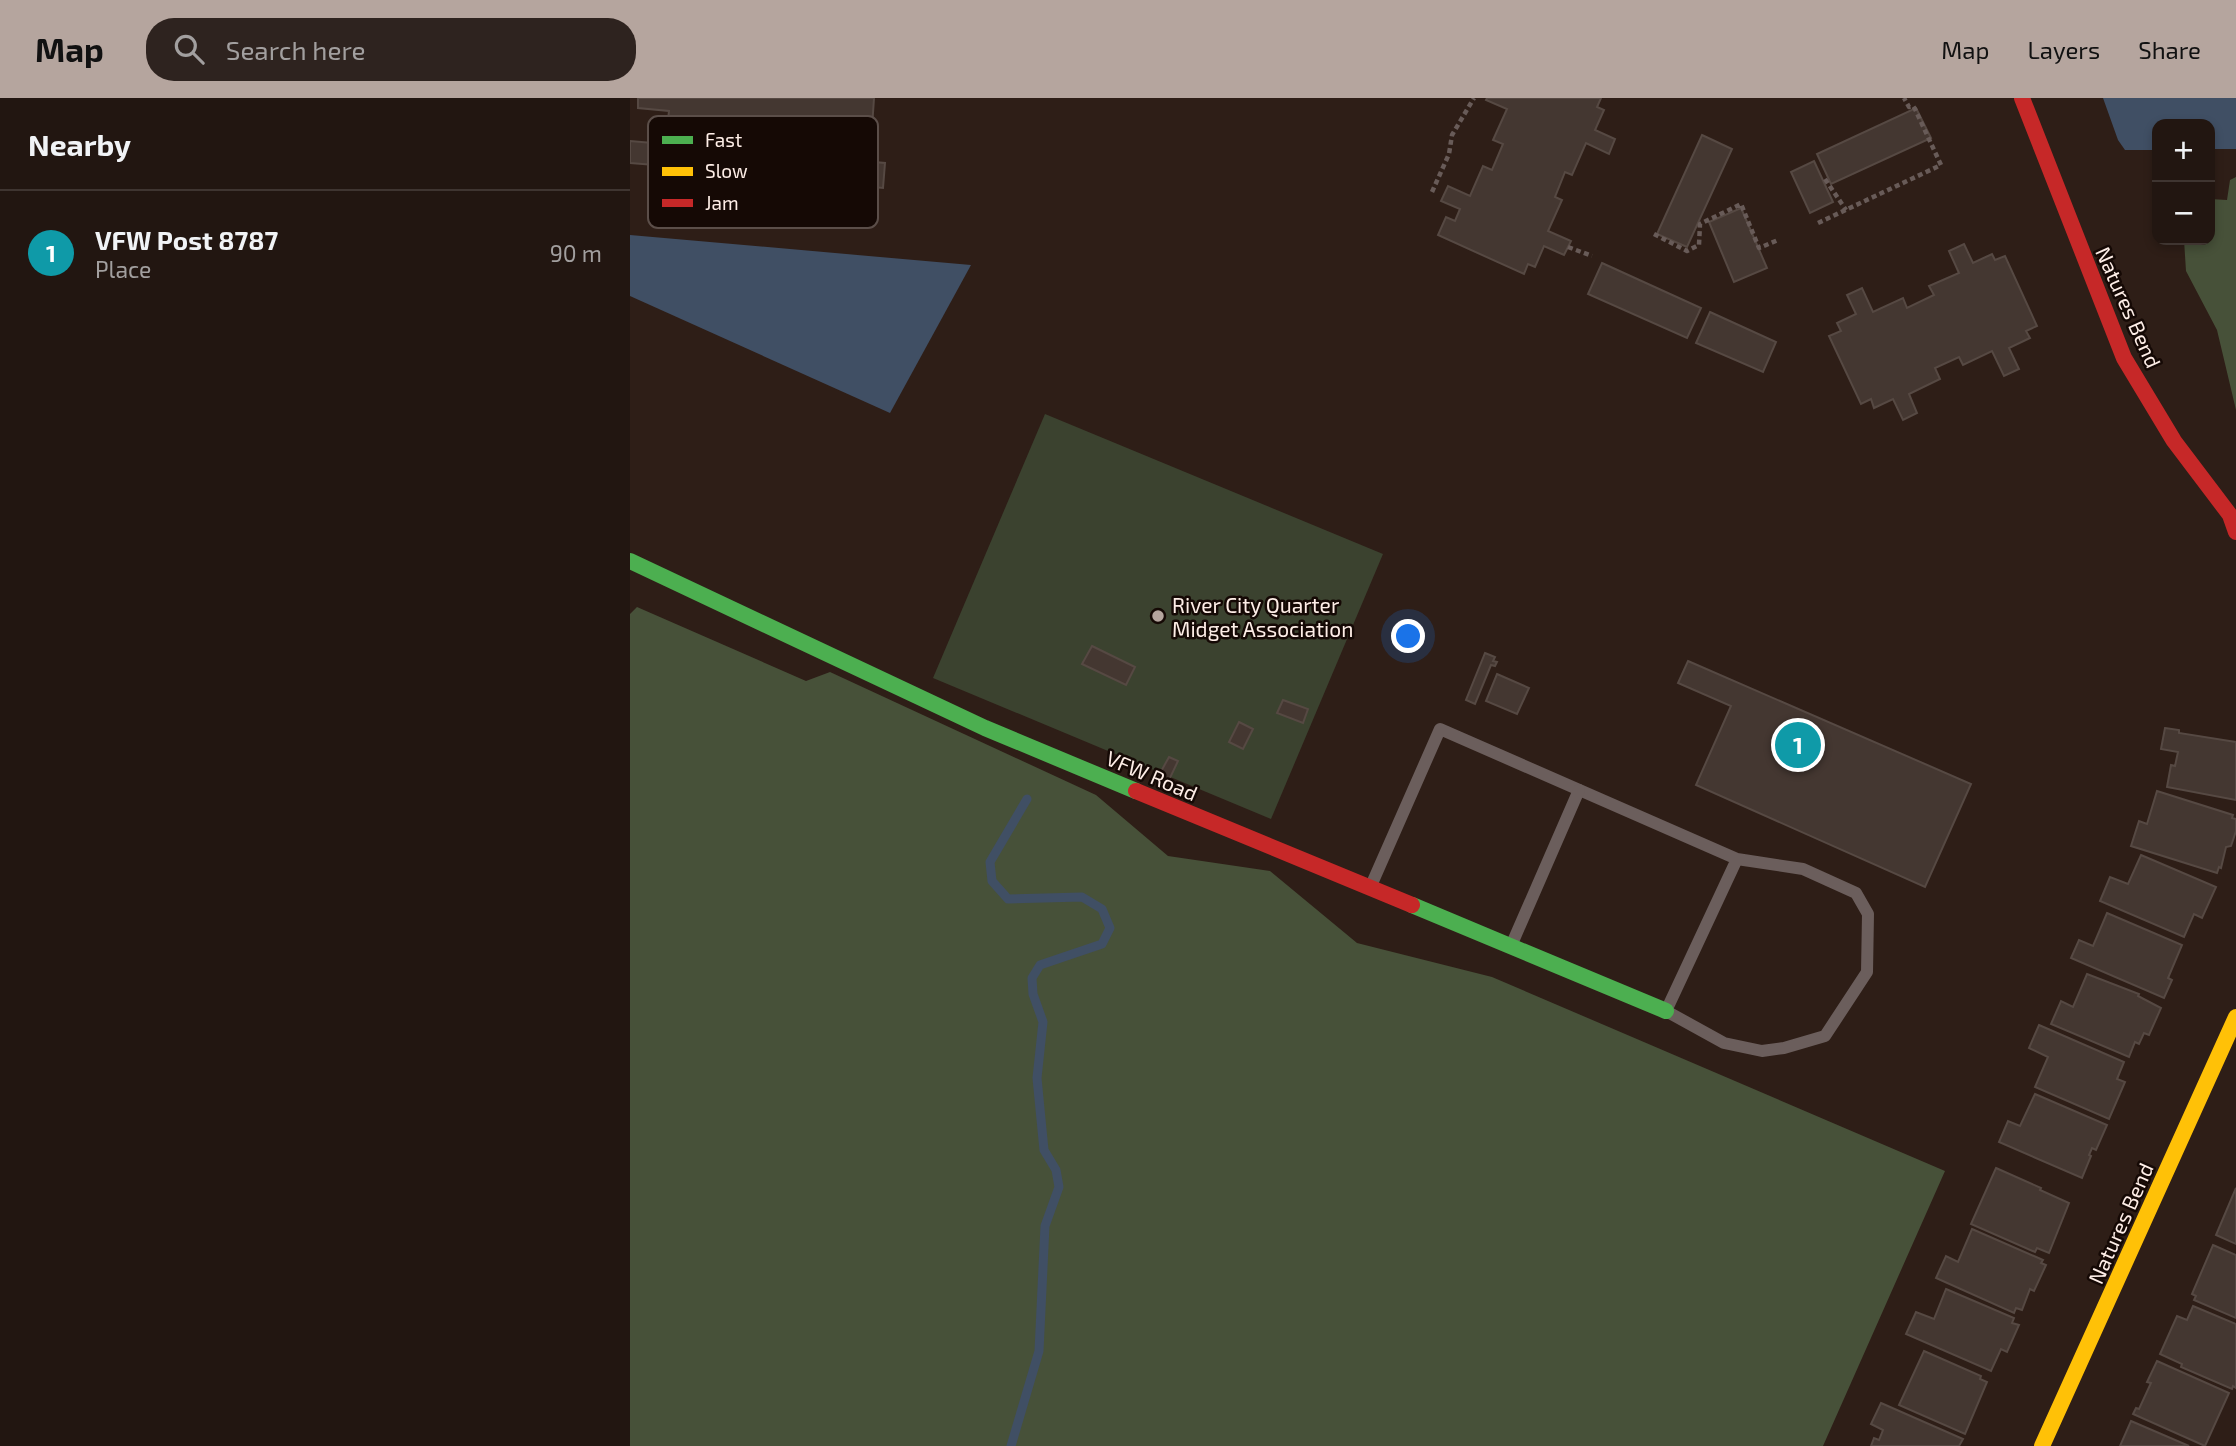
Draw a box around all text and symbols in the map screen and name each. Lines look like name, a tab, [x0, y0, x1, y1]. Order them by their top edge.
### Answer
search box	[146, 18, 636, 81]
text: Map	[35, 29, 104, 69]
icon: search	[170, 30, 208, 68]
text: Search here	[226, 34, 365, 65]
text: Map	[1941, 35, 1989, 64]
text: Layers	[2027, 35, 2100, 64]
text: Share	[2138, 35, 2201, 64]
legend	[648, 116, 878, 228]
map controls	[2152, 119, 2215, 245]
button: +	[2152, 119, 2215, 182]
text: Nearby	[28, 126, 131, 162]
text: Fast	[705, 128, 742, 151]
text: Slow	[705, 159, 748, 182]
button: −	[2152, 182, 2215, 245]
text: Jam	[705, 191, 739, 214]
text: VFW Post 8787	[95, 224, 278, 255]
text: 1	[46, 239, 56, 267]
text: 90 m	[550, 239, 602, 267]
street label: Natures Bend	[2091, 243, 2167, 371]
text: Place	[95, 255, 151, 283]
place label: River City Quarter Midget Association	[1172, 592, 1353, 641]
marker: River City Quarter Midget Association	[1150, 608, 1166, 624]
your location	[1391, 619, 1425, 653]
pin: 1	[1775, 719, 1821, 771]
street label: VFW Road	[1103, 745, 1201, 805]
street label: Natures Bend	[2082, 1159, 2158, 1287]

